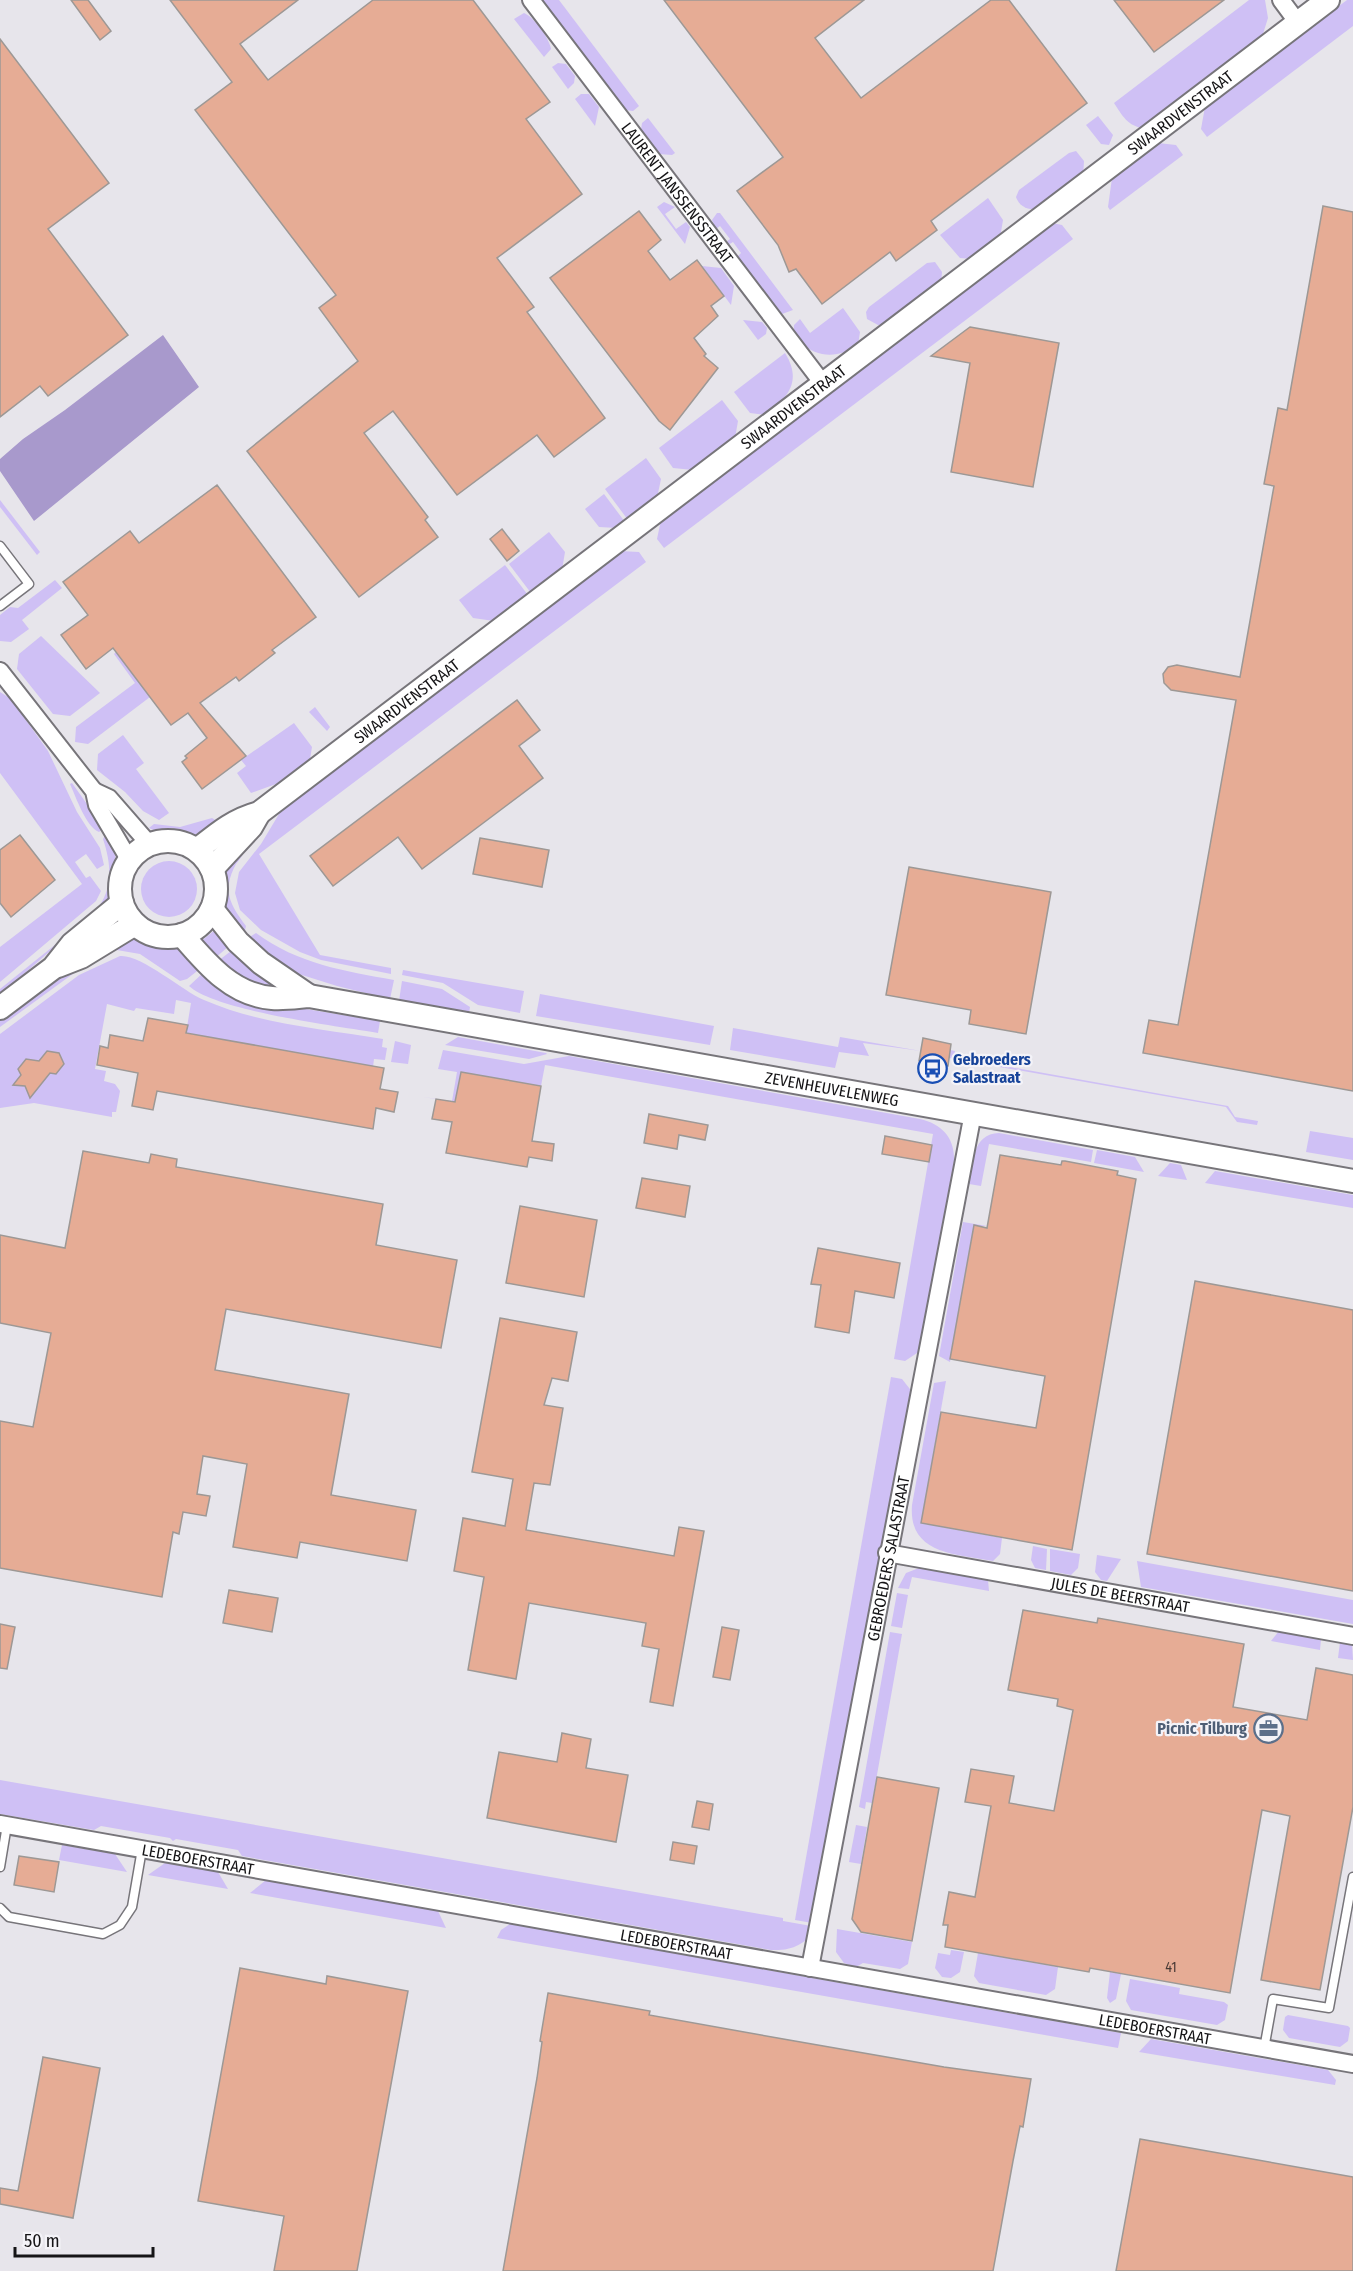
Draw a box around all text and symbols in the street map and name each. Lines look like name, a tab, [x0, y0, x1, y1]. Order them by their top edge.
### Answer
street label: SWAARDVENSTRAAT	[1124, 66, 1237, 159]
street label: LAURENT JANSSENSSTRAAT	[618, 118, 738, 267]
street label: SWAARDVENSTRAAT	[737, 360, 850, 453]
street label: SWAARDVENSTRAAT	[350, 654, 463, 747]
place label: Gebroeders Salastraat	[953, 1050, 1031, 1087]
bus stop icon: Gebroeders Salastraat	[916, 1052, 948, 1084]
street label: ZEVENHEUVELENWEG	[763, 1067, 900, 1110]
street label: GEBROEDERS SALASTRAAT	[863, 1474, 913, 1643]
street label: JULES DE BEERSTRAAT	[1050, 1573, 1192, 1616]
office icon: Picnic Tilburg	[1252, 1712, 1284, 1744]
place label: Picnic Tilburg	[1157, 1719, 1247, 1738]
street label: LEDEBOERSTRAAT	[140, 1840, 256, 1878]
street label: LEDEBOERSTRAAT	[619, 1925, 735, 1963]
house number: 41	[1165, 1959, 1177, 1976]
street label: LEDEBOERSTRAAT	[1097, 2010, 1213, 2048]
scale bar	[15, 2220, 153, 2258]
text: 50 m	[24, 2230, 60, 2252]

